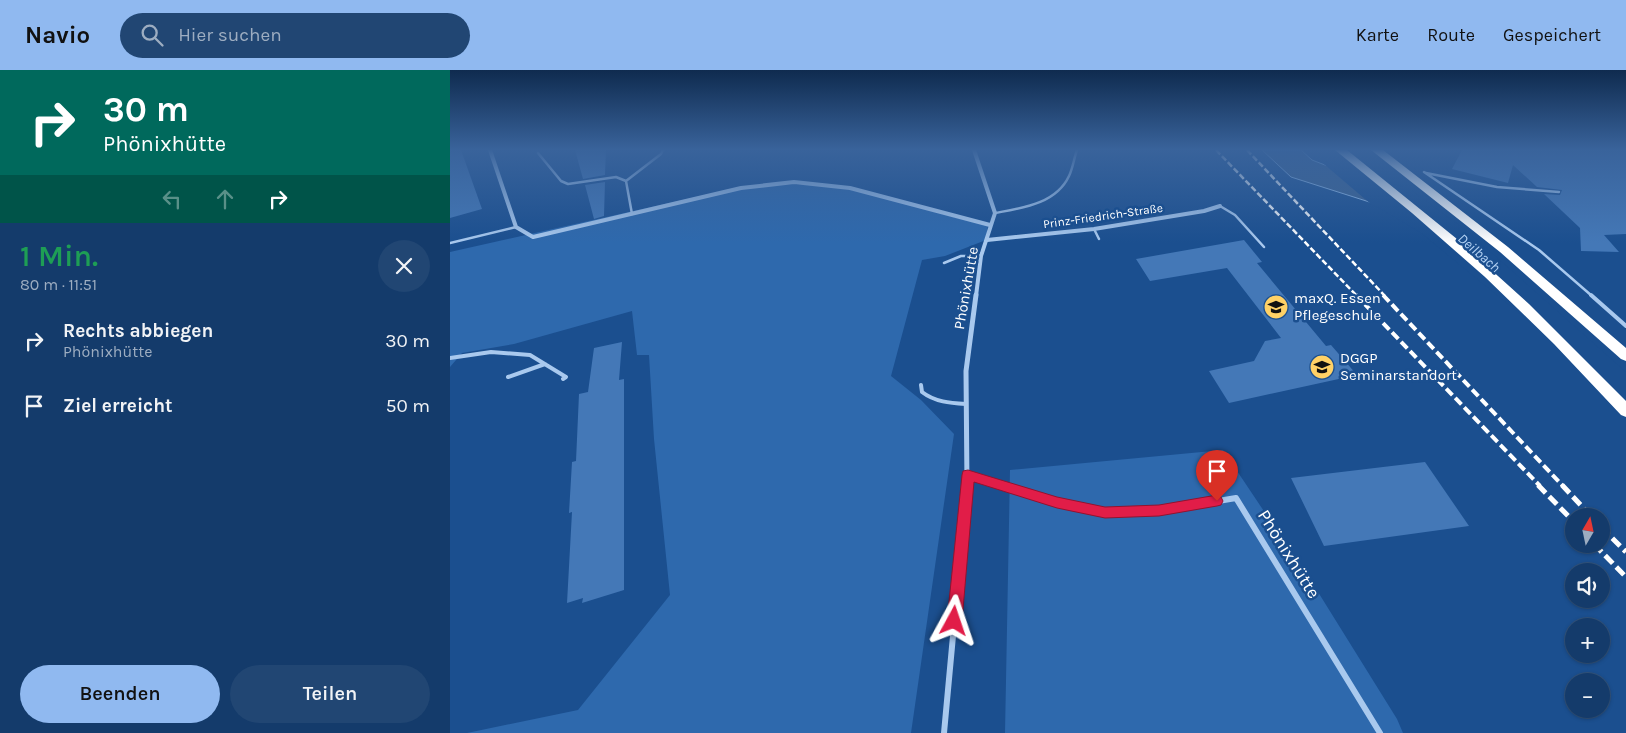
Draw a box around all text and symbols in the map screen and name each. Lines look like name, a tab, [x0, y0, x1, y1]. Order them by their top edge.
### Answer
search box	[120, 13, 470, 58]
text: Navio	[25, 21, 90, 49]
icon: search	[138, 21, 166, 49]
text: Hier suchen	[178, 24, 282, 46]
text: Karte	[1356, 24, 1399, 46]
text: Route	[1427, 24, 1475, 46]
text: Gespeichert	[1503, 24, 1601, 46]
text: 30 m	[103, 89, 189, 130]
icon: right	[20, 90, 85, 155]
text: Phönixhütte	[103, 131, 226, 157]
icon: left	[158, 185, 186, 213]
icon: ahead	[211, 185, 239, 213]
icon: right	[264, 185, 292, 213]
street label: Prinz-Friedrich-Straße	[1042, 201, 1164, 231]
water label: Deilbach	[1454, 230, 1504, 276]
text: 1 Min.	[20, 238, 98, 274]
button: close	[378, 240, 430, 292]
street label: Phönixhütte	[950, 245, 982, 331]
text: 80 m · 11:51	[20, 275, 97, 294]
place label: maxQ. Essen Pflegeschule	[1294, 289, 1381, 324]
school or university icon: maxQ. Essen Pflegeschule	[1263, 294, 1289, 320]
text: Rechts abbiegen	[63, 320, 213, 342]
icon: right	[20, 327, 48, 355]
text: 30 m	[385, 330, 430, 352]
text: Phönixhütte	[63, 342, 152, 361]
place label: DGGP Seminarstandort	[1340, 349, 1457, 384]
school or university icon: DGGP Seminarstandort	[1309, 354, 1335, 380]
icon: arrive	[20, 392, 48, 420]
text: Ziel erreicht	[63, 395, 173, 417]
text: 50 m	[386, 395, 430, 417]
pin	[1196, 450, 1238, 501]
icon: arrive	[1203, 457, 1231, 485]
street label: Phönixhütte	[1253, 505, 1325, 603]
north arrow	[1565, 508, 1610, 552]
map controls	[1565, 508, 1610, 718]
button: sound	[1565, 563, 1610, 608]
position arrow	[927, 594, 979, 646]
button: +	[1565, 618, 1610, 663]
button: Beenden	[20, 665, 220, 723]
button: Teilen	[230, 665, 430, 723]
button: −	[1565, 673, 1610, 718]

